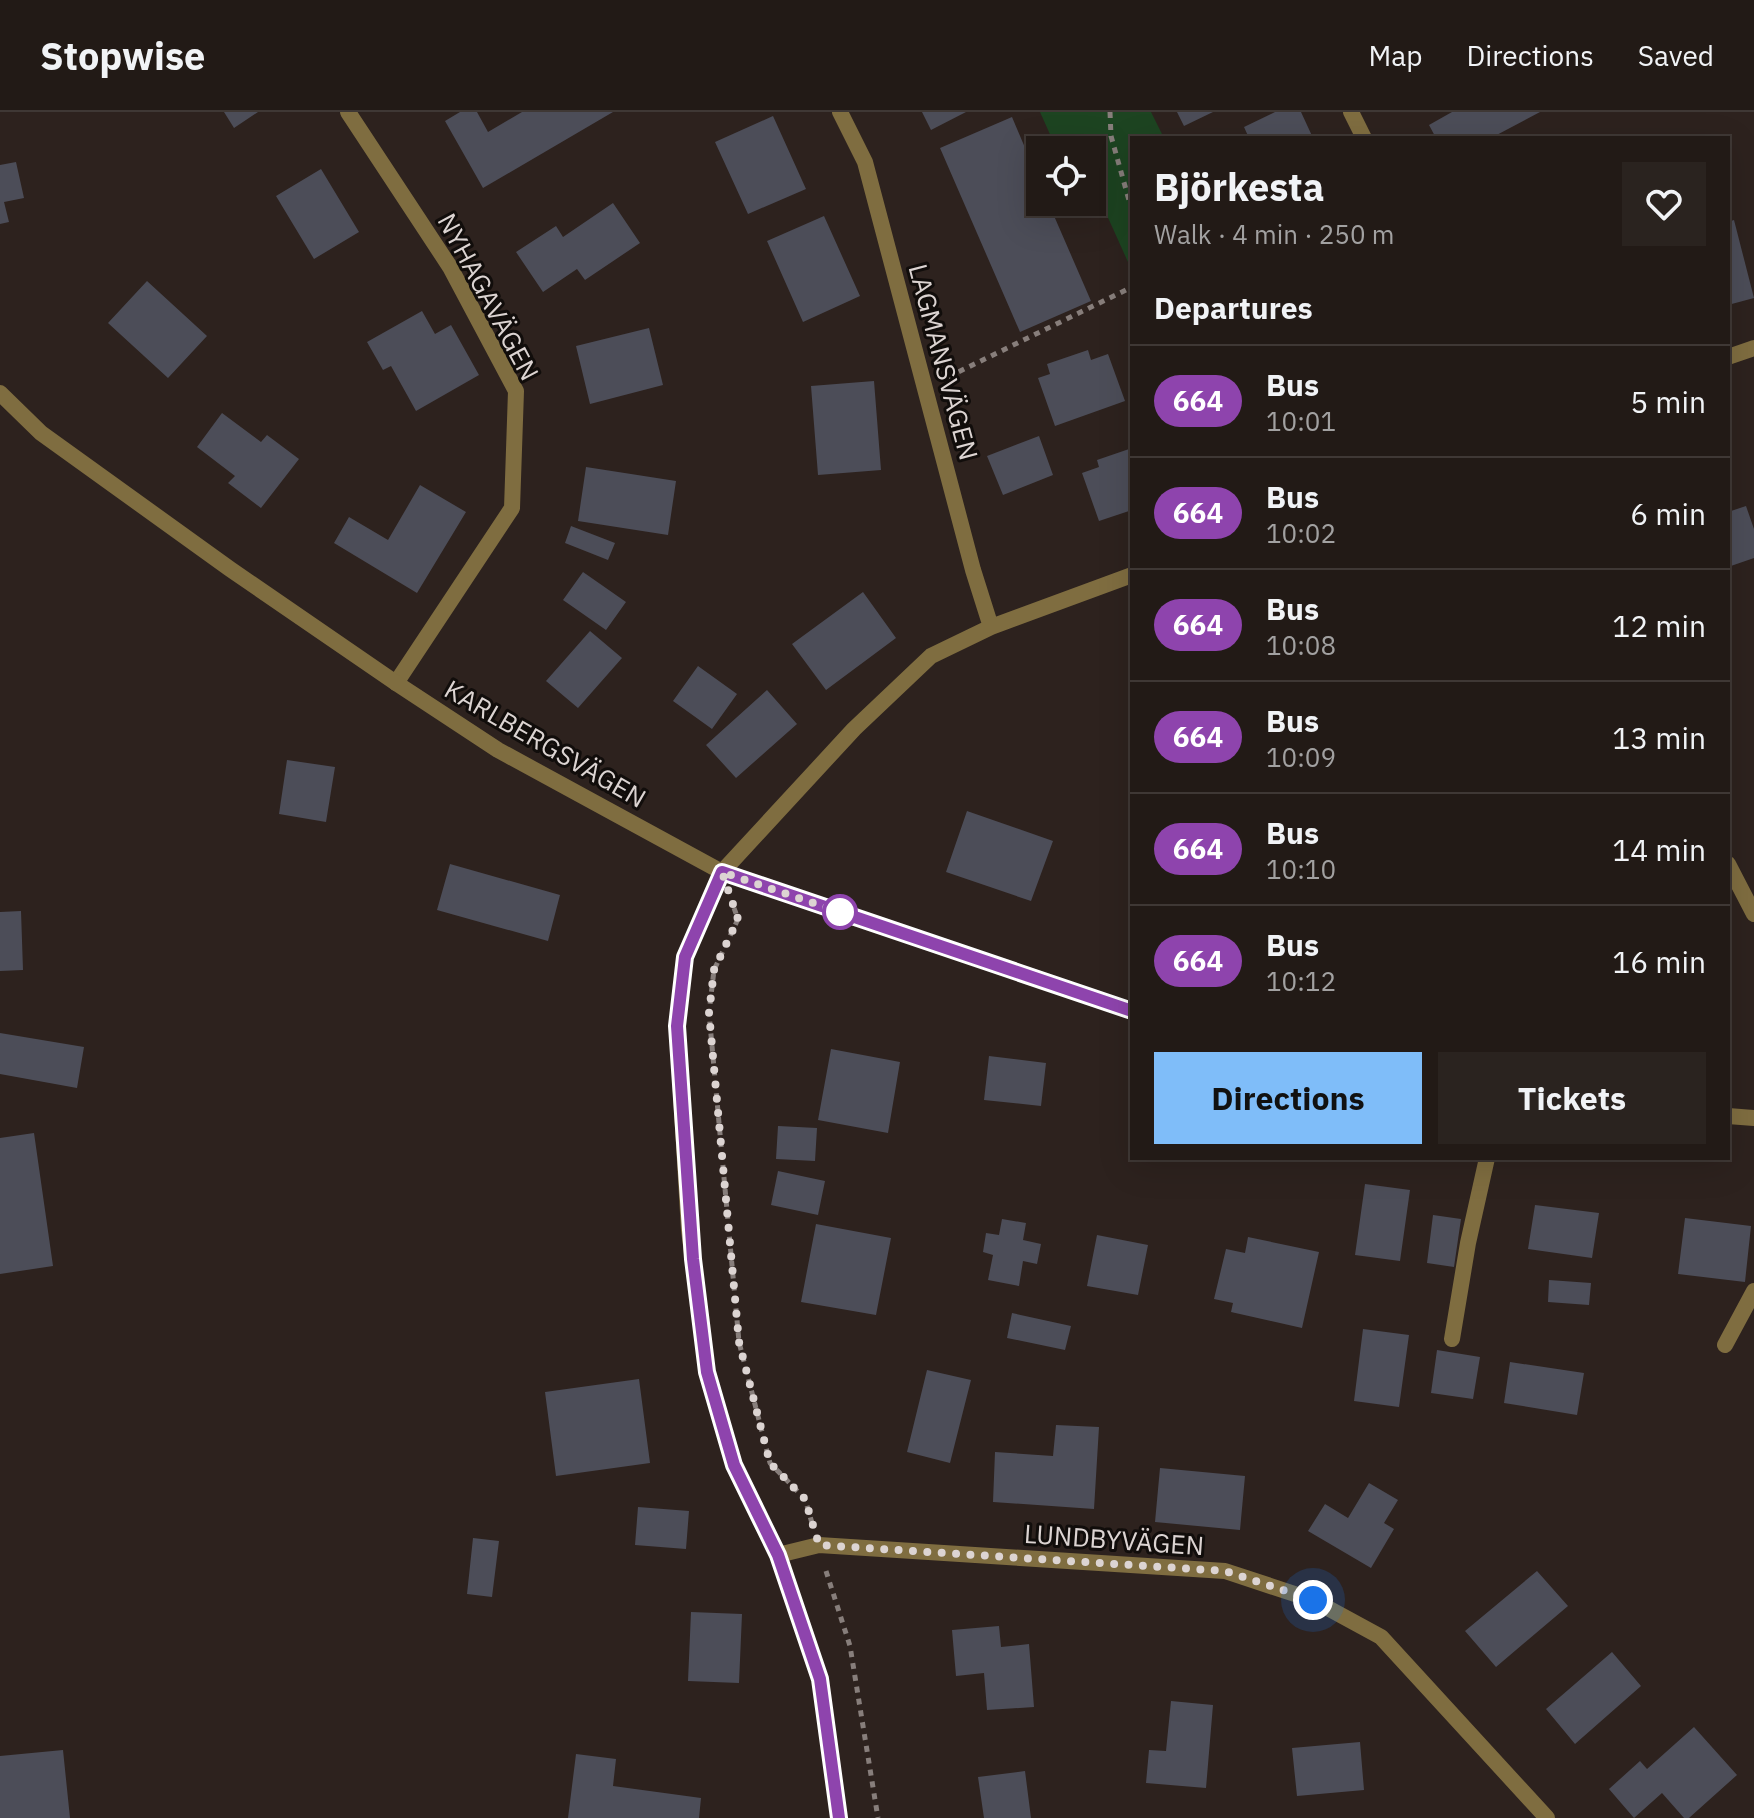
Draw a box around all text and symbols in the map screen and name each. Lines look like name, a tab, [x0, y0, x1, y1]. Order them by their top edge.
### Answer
text: Stopwise	[40, 31, 205, 80]
text: Map	[1368, 37, 1422, 74]
text: Directions	[1466, 37, 1594, 74]
text: Saved	[1638, 37, 1714, 74]
map controls	[1026, 136, 1106, 216]
button: locate	[1026, 136, 1106, 216]
text: Björkesta	[1154, 162, 1324, 211]
button: heart	[1622, 162, 1706, 246]
street label: NYHAGAVÄGEN	[430, 207, 547, 386]
text: Walk · 4 min · 250 m	[1154, 217, 1394, 251]
street label: LAGMANSVÄGEN	[901, 260, 987, 464]
text: Departures	[1154, 288, 1313, 327]
text: Bus	[1266, 365, 1319, 404]
text: 664	[1173, 382, 1223, 419]
text: 5 min	[1630, 382, 1706, 421]
text: 10:01	[1266, 404, 1336, 438]
text: Bus	[1266, 477, 1319, 516]
text: 664	[1173, 494, 1223, 531]
text: 6 min	[1630, 494, 1706, 533]
text: 10:02	[1266, 516, 1336, 550]
text: Bus	[1266, 589, 1319, 628]
text: 664	[1173, 606, 1223, 643]
text: 12 min	[1612, 606, 1706, 645]
text: 10:08	[1266, 628, 1336, 662]
street label: KARLBERGSVÄGEN	[439, 672, 652, 815]
text: Bus	[1266, 701, 1319, 740]
text: 664	[1173, 718, 1223, 755]
text: 13 min	[1612, 718, 1706, 757]
text: 10:09	[1266, 740, 1336, 774]
text: Bus	[1266, 813, 1319, 852]
text: 664	[1173, 830, 1223, 867]
text: 14 min	[1612, 830, 1706, 869]
text: 10:10	[1266, 852, 1336, 886]
unlabelled marker	[823, 895, 857, 929]
text: Bus	[1266, 925, 1319, 964]
text: 664	[1173, 942, 1223, 979]
text: 16 min	[1612, 942, 1706, 981]
text: 10:12	[1266, 964, 1336, 998]
button: Directions	[1154, 1052, 1422, 1144]
button: Tickets	[1438, 1052, 1706, 1144]
street label: LUNDBYVÄGEN	[1023, 1516, 1205, 1562]
your location	[1293, 1580, 1333, 1620]

